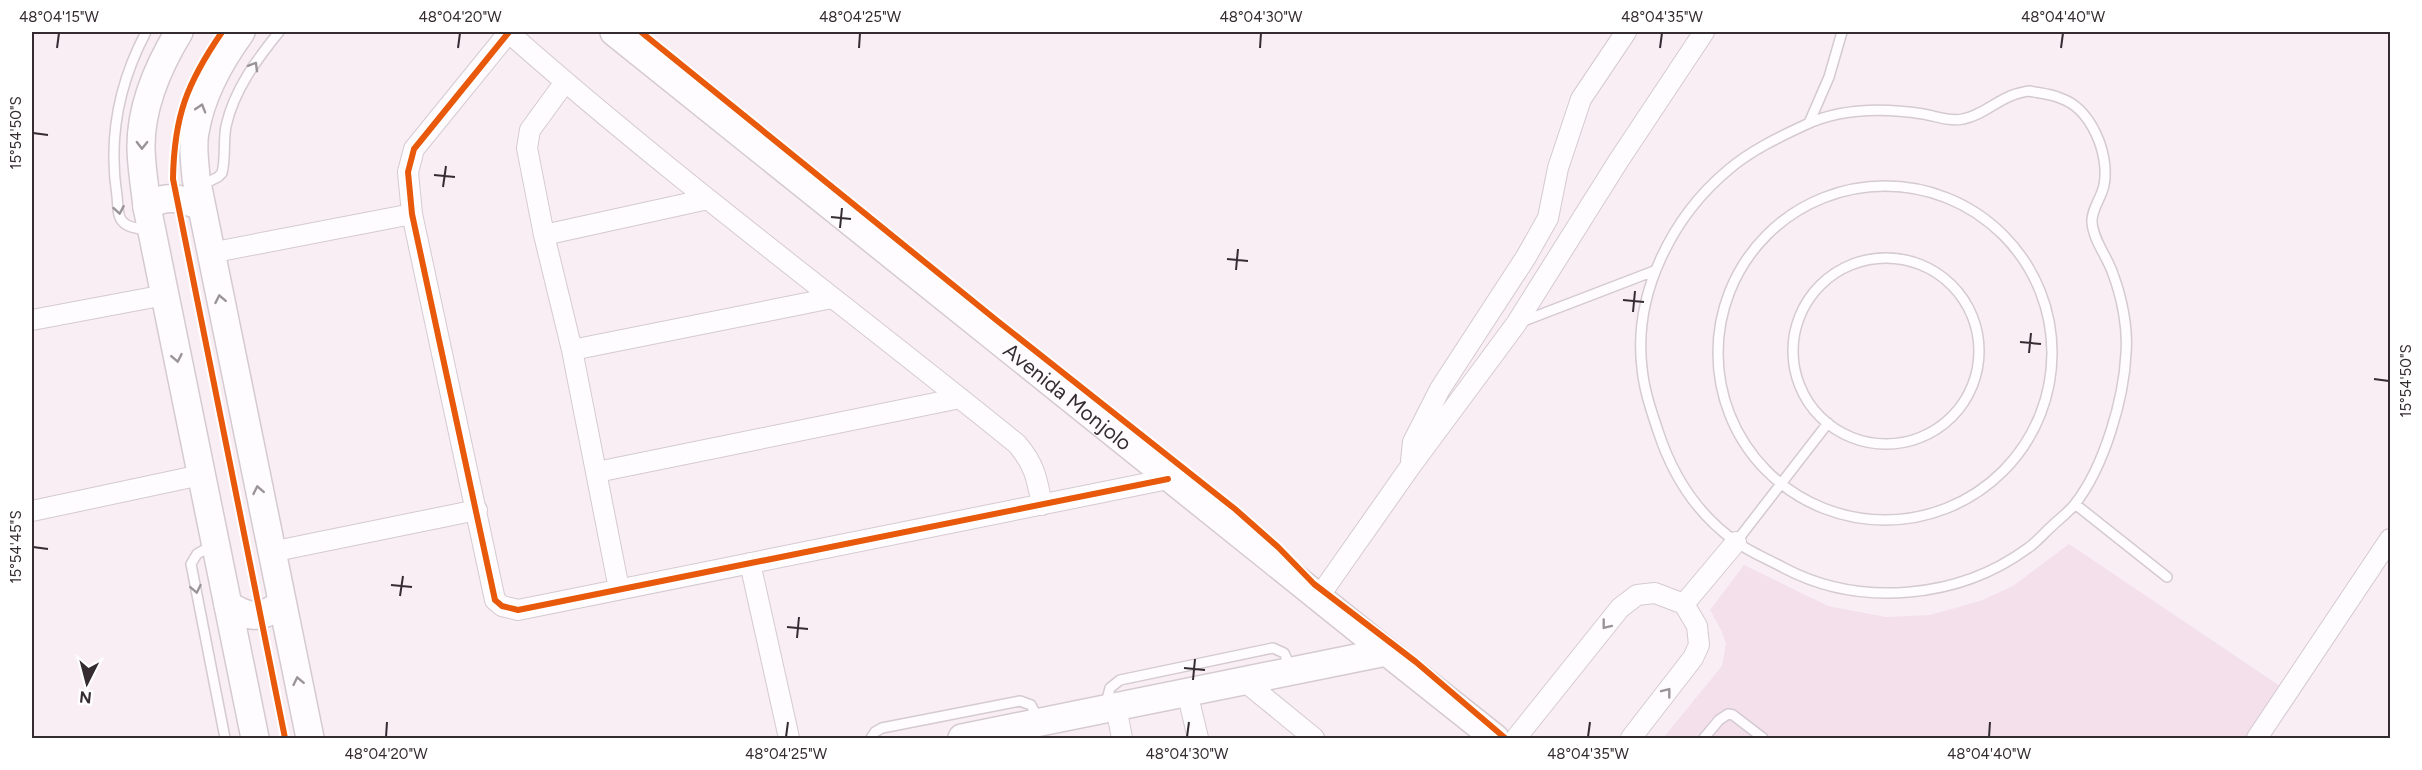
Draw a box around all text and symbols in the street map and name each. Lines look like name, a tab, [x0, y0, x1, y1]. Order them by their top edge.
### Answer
text: 48°04'15"W	[19, 8, 100, 26]
text: 48°04'20"W	[418, 8, 502, 26]
text: 48°04'25"W	[819, 8, 902, 26]
text: 48°04'30"W	[1220, 8, 1303, 26]
text: 48°04'35"W	[1621, 8, 1704, 26]
text: 48°04'40"W	[2021, 8, 2106, 26]
one-way arrow	[247, 62, 258, 72]
text: 15°54'50"S	[7, 96, 25, 170]
one-way arrow	[194, 103, 206, 114]
one-way arrow	[136, 141, 148, 150]
one-way arrow	[112, 204, 125, 214]
one-way arrow	[214, 294, 227, 304]
street label: Avenida Monjolo	[999, 337, 1137, 455]
text: 15°54'50"S	[2397, 344, 2415, 418]
one-way arrow	[170, 353, 183, 363]
one-way arrow	[253, 486, 266, 496]
text: 15°54'45"S	[7, 510, 25, 584]
one-way arrow	[189, 584, 202, 594]
one-way arrow	[1602, 619, 1613, 630]
north arrow	[57, 653, 117, 713]
one-way arrow	[292, 676, 305, 686]
text: N	[78, 687, 93, 708]
one-way arrow	[1659, 688, 1670, 699]
text: 48°04'20"W	[344, 745, 428, 763]
text: 48°04'25"W	[745, 745, 828, 763]
text: 48°04'30"W	[1146, 745, 1229, 763]
text: 48°04'35"W	[1547, 745, 1630, 763]
text: 48°04'40"W	[1947, 745, 2032, 763]

